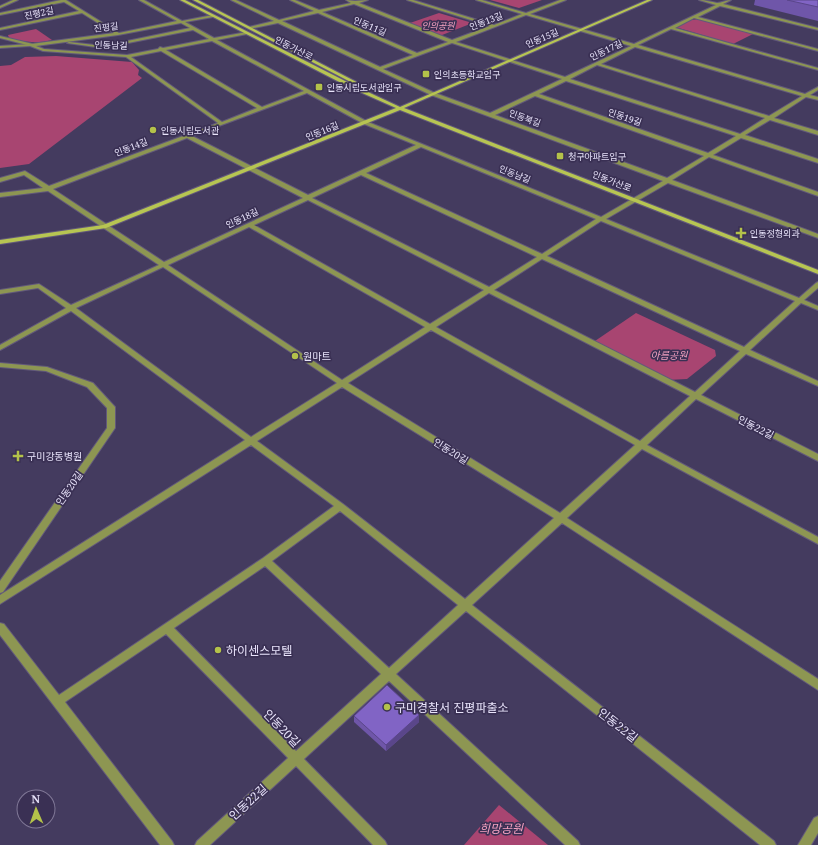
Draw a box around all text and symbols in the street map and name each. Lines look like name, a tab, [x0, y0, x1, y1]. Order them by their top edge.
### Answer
street label: 진평2길	[23, 4, 55, 22]
street label: 인동13길	[467, 9, 505, 33]
street label: 인동11길	[351, 13, 389, 39]
street label: 진평길	[93, 19, 119, 35]
park label: 인의공원	[421, 19, 455, 32]
street label: 인동15길	[523, 25, 561, 51]
street label: 인동가산로	[273, 33, 315, 63]
street label: 인동17길	[587, 37, 625, 63]
street label: 인동남길	[94, 38, 128, 52]
place label: 인의초등학교입구	[434, 68, 501, 81]
marker: 인의초등학교입구	[421, 69, 431, 79]
place label: 인동시립도서관입구	[327, 81, 402, 94]
marker: 인동시립도서관입구	[314, 82, 324, 92]
street label: 인동19길	[606, 105, 644, 129]
street label: 인동북길	[507, 106, 543, 130]
street label: 인동16길	[303, 118, 341, 144]
place label: 인동시립도서관	[161, 124, 220, 137]
marker: 인동시립도서관	[148, 125, 158, 135]
street label: 인동14길	[112, 135, 150, 159]
place label: 청구아파트입구	[568, 150, 627, 163]
marker: 청구아파트입구	[555, 151, 565, 161]
street label: 인동남길	[497, 162, 533, 186]
street label: 인동가산로	[590, 168, 634, 194]
street label: 인동18길	[223, 205, 261, 231]
marker: 인동정형외과	[735, 227, 747, 239]
place label: 인동정형외과	[750, 227, 800, 240]
park label: 아름공원	[651, 348, 688, 362]
place label: 원마트	[303, 349, 331, 363]
marker: 원마트	[290, 351, 300, 361]
street label: 인동22길	[736, 412, 776, 442]
street label: 인동20길	[431, 435, 471, 467]
place label: 구미강동병원	[27, 449, 82, 463]
marker: 구미강동병원	[12, 450, 24, 462]
street label: 인동20길	[52, 468, 86, 508]
place label: 하이센스모텔	[226, 642, 292, 659]
marker: 하이센스모텔	[213, 645, 223, 655]
place label: 구미경찰서 진평파출소	[395, 699, 509, 716]
marker: 구미경찰서 진평파출소	[382, 702, 392, 712]
street label: 인동22길	[594, 704, 642, 746]
street label: 인동20길	[260, 705, 304, 751]
street label: 인동22길	[225, 780, 271, 824]
north arrow	[16, 789, 56, 829]
text: N	[31, 791, 41, 806]
park label: 희망공원	[479, 820, 524, 837]

